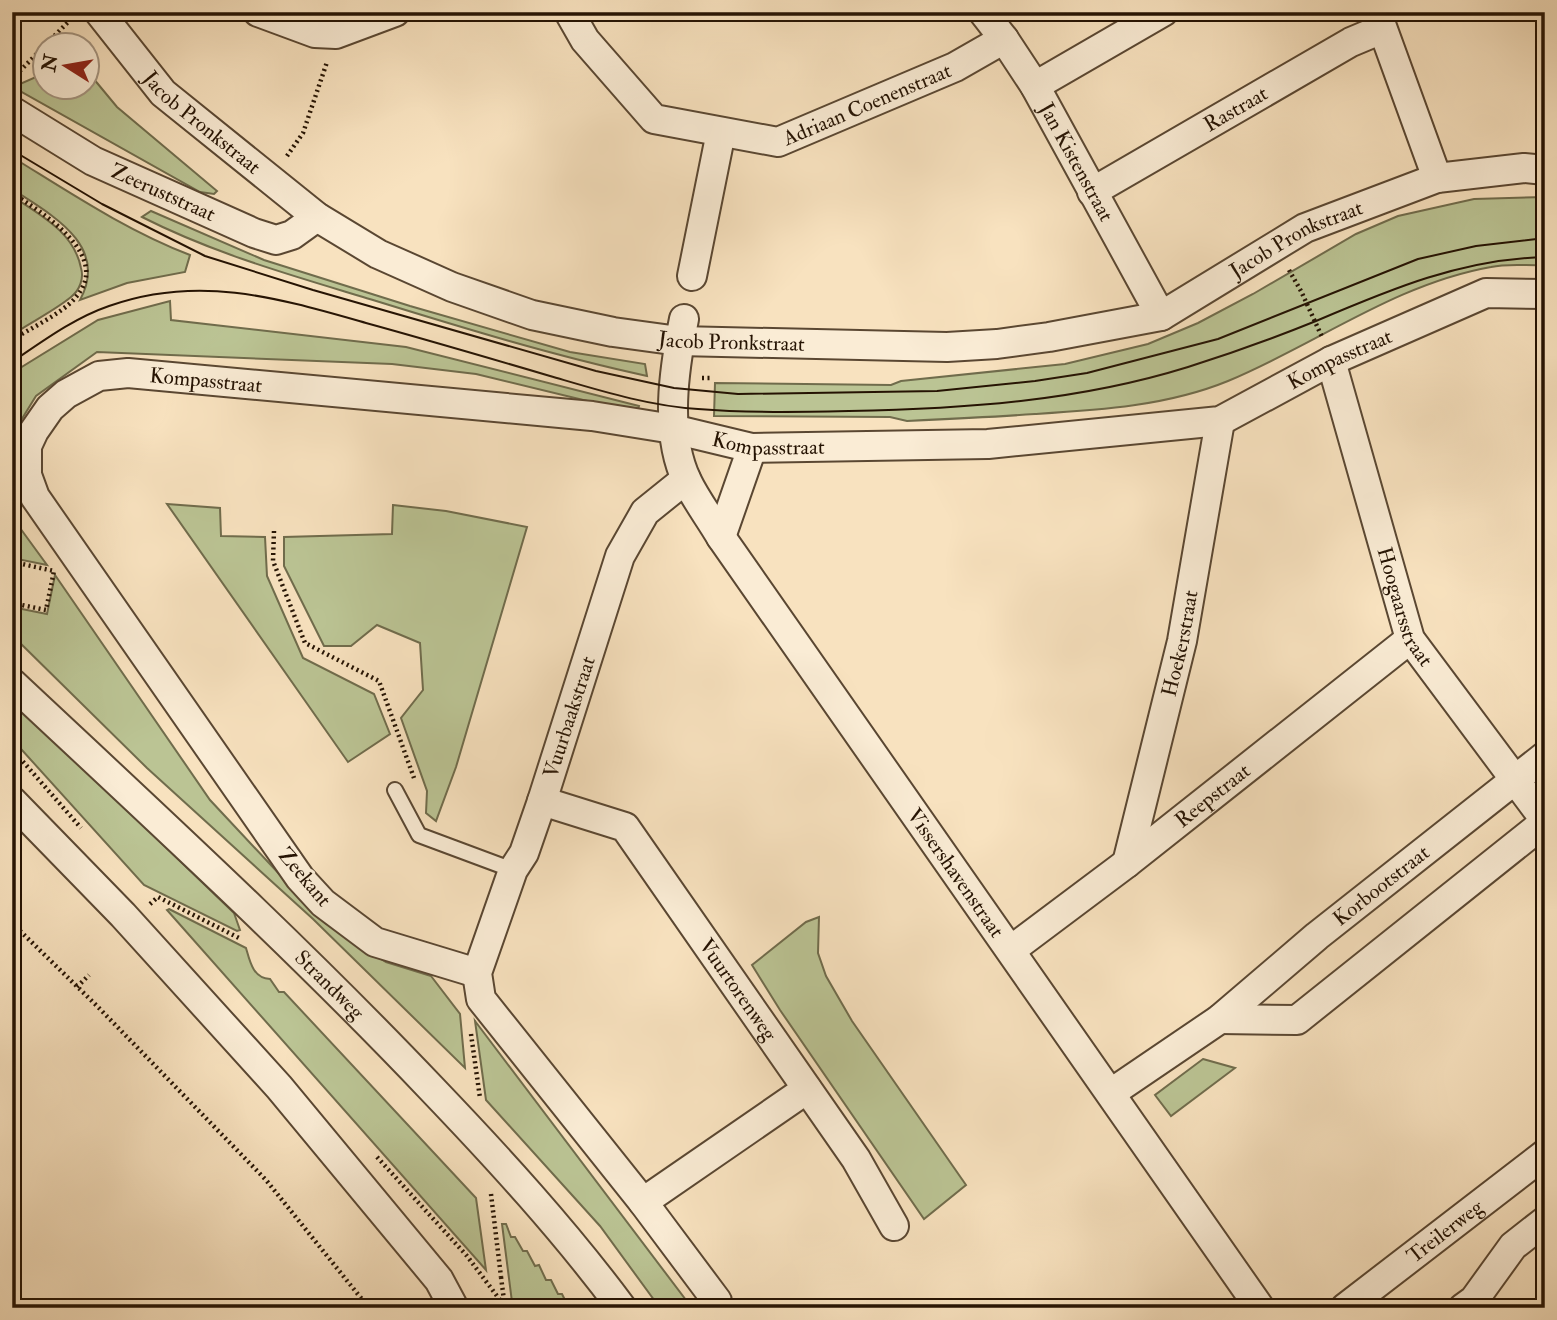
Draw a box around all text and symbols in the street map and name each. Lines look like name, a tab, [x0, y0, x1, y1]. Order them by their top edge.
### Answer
north arrow	[32, 32, 102, 102]
text: N	[37, 51, 64, 75]
street label: Adriaan Coenenstraat	[778, 57, 956, 153]
street label: Jacob Pronkstraat	[136, 65, 266, 181]
street label: Rastraat	[1199, 80, 1273, 138]
street label: Jan Kistenstraat	[1032, 97, 1120, 227]
street label: Zeeruststraat	[106, 158, 220, 228]
street label: Jacob Pronkstraat	[1224, 194, 1367, 285]
street label: Kompasstraat	[1283, 323, 1397, 396]
street label: Jacob Pronkstraat	[656, 325, 805, 358]
street label: Kompasstraat	[148, 362, 264, 399]
street label: Kompasstraat	[709, 426, 825, 462]
street label: Hoogaarsstraat	[1371, 544, 1439, 672]
street label: Hoekerstraat	[1156, 588, 1205, 699]
street label: Vuurbaakstraat	[537, 653, 602, 781]
street label: Reepstraat	[1170, 757, 1256, 834]
street label: Vissershavenstraat	[901, 803, 1010, 943]
street label: Korbootstraat	[1328, 839, 1435, 932]
street label: Zeekant	[272, 842, 337, 913]
street label: Vuurtorenweg	[693, 933, 783, 1047]
street label: Strandweg	[288, 944, 370, 1026]
street label: Treilerweg	[1402, 1193, 1489, 1269]

